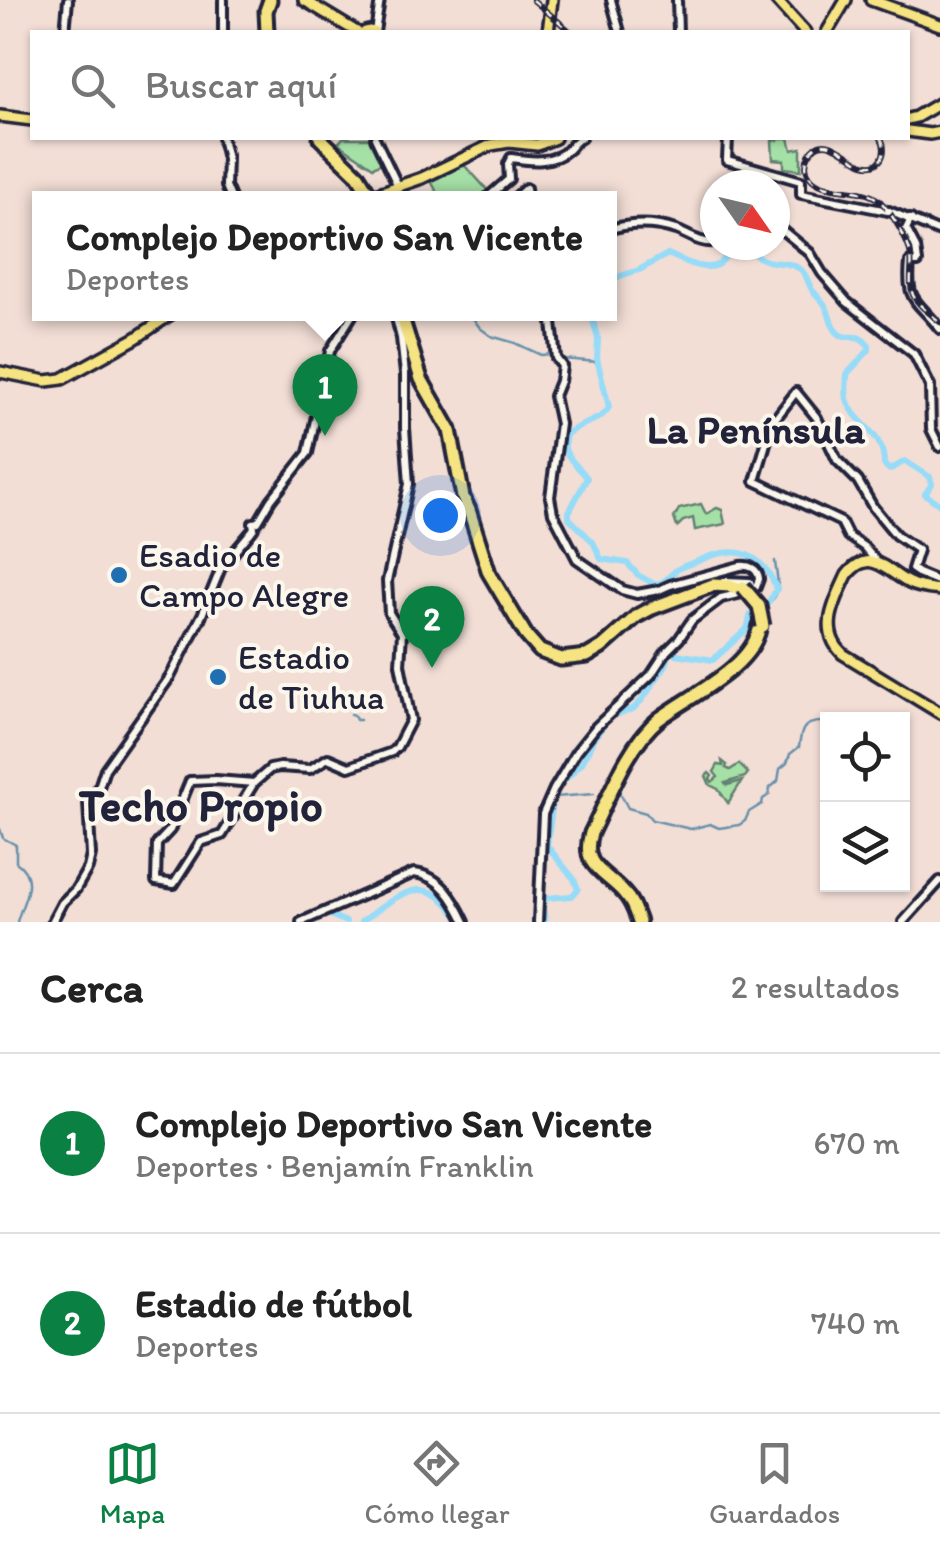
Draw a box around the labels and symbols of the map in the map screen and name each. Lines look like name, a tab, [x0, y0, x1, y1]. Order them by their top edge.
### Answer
north arrow	[700, 170, 790, 260]
pin: 1	[292, 354, 358, 436]
district label: La Península	[647, 405, 865, 453]
your location	[415, 490, 466, 541]
place label: Esadio de Campo Alegre	[139, 534, 349, 616]
marker: Esadio de Campo Alegre	[108, 564, 130, 586]
pin: 2	[400, 586, 464, 668]
place label: Estadio de Tiuhua	[238, 636, 384, 718]
marker: Estadio de Tiuhua	[207, 666, 229, 688]
district label: Techo Propio	[78, 778, 323, 832]

